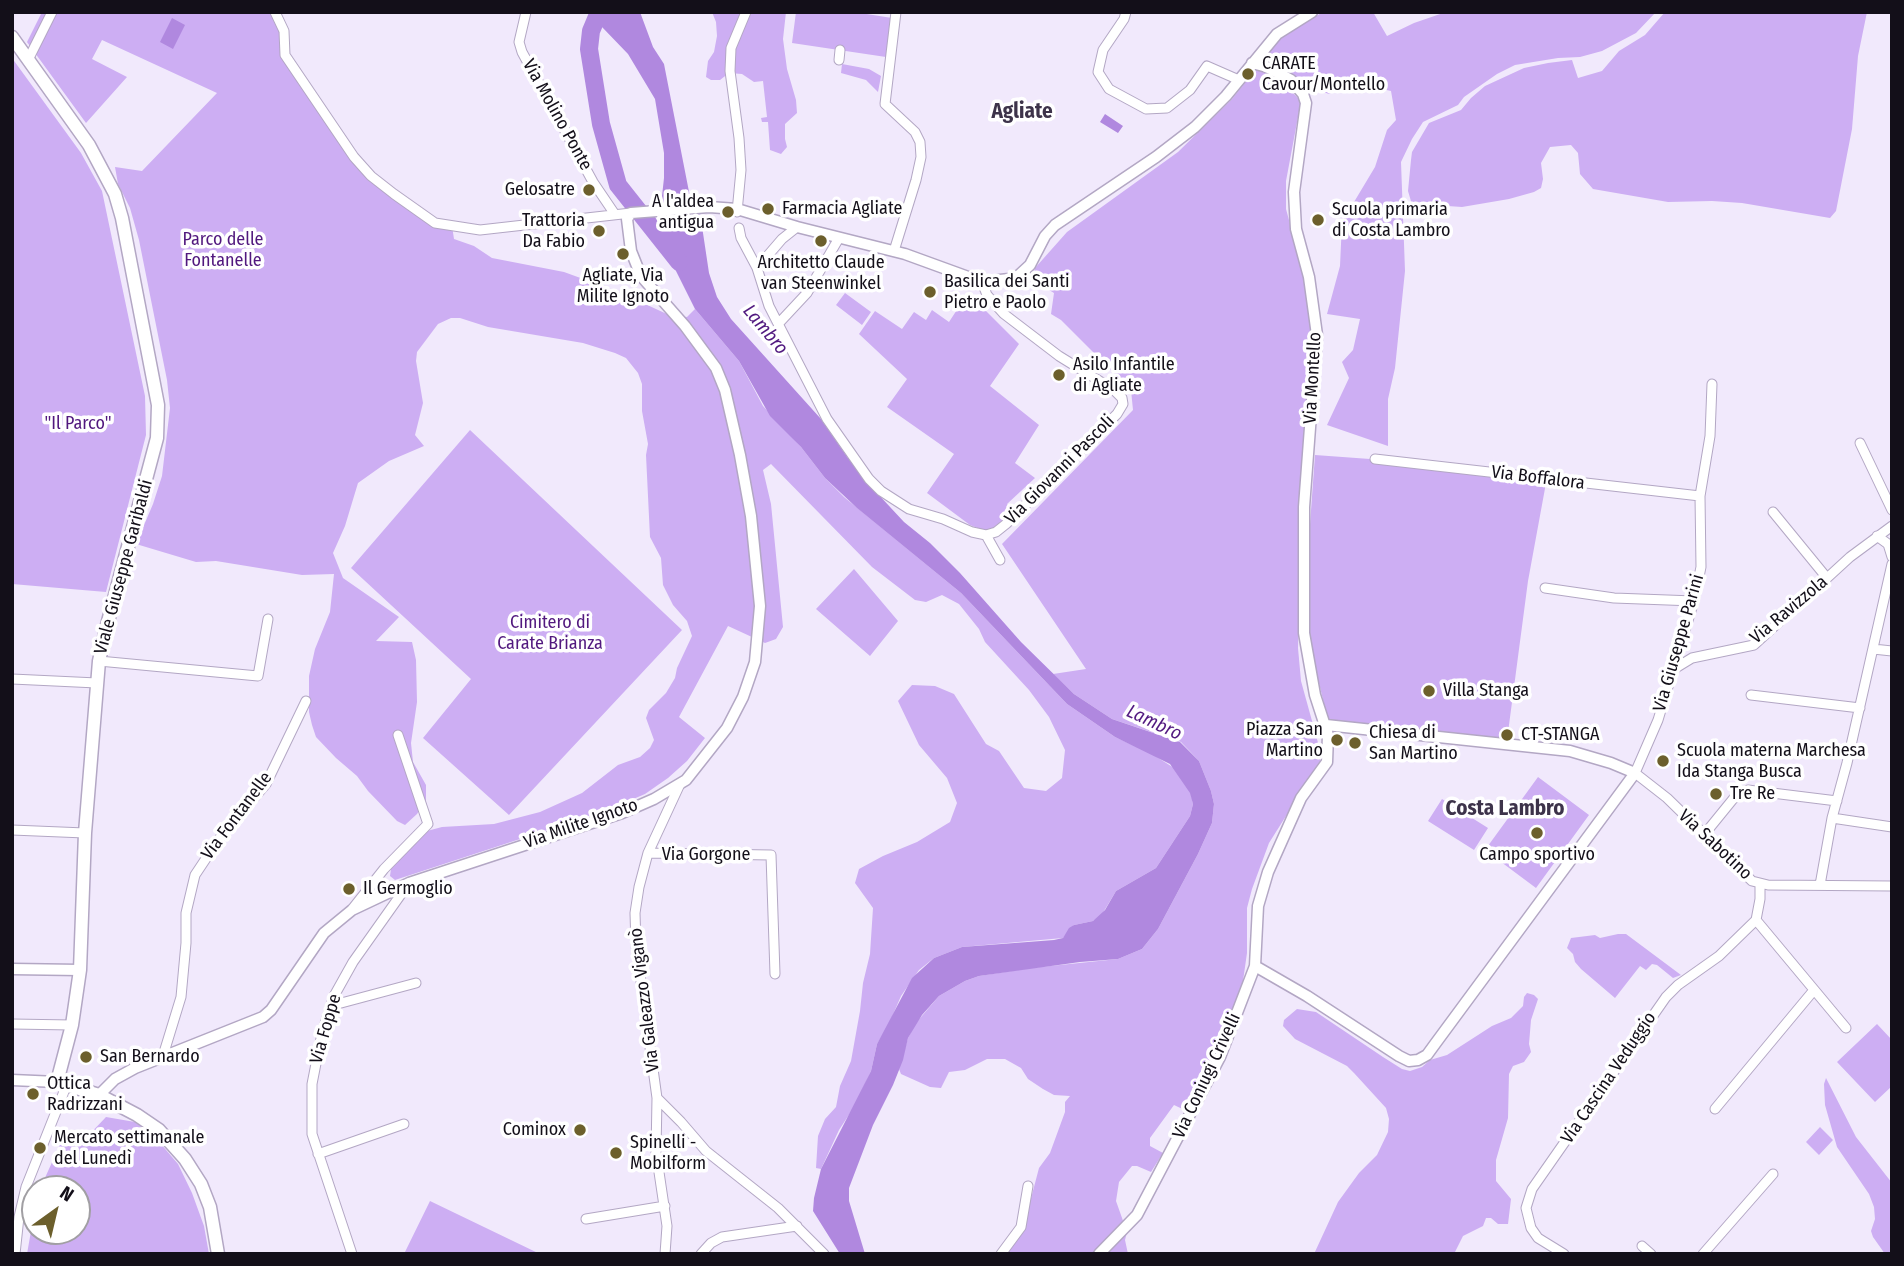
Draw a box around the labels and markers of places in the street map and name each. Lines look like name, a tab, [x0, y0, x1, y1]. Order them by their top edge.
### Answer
place label: CARATE Cavour/Montello	[1262, 53, 1385, 96]
marker: CARATE Cavour/Montello	[1240, 66, 1256, 82]
place label: Gelosatre	[505, 179, 575, 201]
marker: Gelosatre	[581, 182, 597, 198]
place label: A l'aldea antigua	[652, 191, 714, 234]
place label: Farmacia Agliate	[782, 198, 902, 220]
place label: Scuola primaria di Costa Lambro	[1332, 199, 1450, 242]
marker: Farmacia Agliate	[760, 201, 776, 217]
marker: A l'aldea antigua	[720, 204, 736, 220]
place label: Trattoria Da Fabio	[522, 210, 585, 252]
marker: Scuola primaria di Costa Lambro	[1310, 212, 1326, 228]
marker: Trattoria Da Fabio	[591, 223, 607, 239]
marker: Architetto Claude van Steenwinkel	[813, 233, 829, 249]
marker: Agliate, Via Milite Ignoto	[615, 246, 631, 262]
place label: Architetto Claude van Steenwinkel	[757, 252, 885, 294]
place label: Agliate, Via Milite Ignoto	[577, 265, 669, 308]
place label: Basilica dei Santi Pietro e Paolo	[944, 271, 1070, 314]
marker: Basilica dei Santi Pietro e Paolo	[922, 284, 938, 300]
place label: Asilo Infantile di Agliate	[1073, 354, 1175, 396]
marker: Asilo Infantile di Agliate	[1051, 367, 1067, 383]
place label: Villa Stanga	[1443, 680, 1529, 702]
marker: Villa Stanga	[1421, 683, 1437, 699]
place label: Piazza San Martino	[1246, 719, 1323, 762]
place label: Chiesa di San Martino	[1369, 722, 1458, 764]
place label: CT-STANGA	[1521, 724, 1599, 746]
marker: CT-STANGA	[1499, 727, 1515, 743]
marker: Piazza San Martino	[1329, 732, 1345, 748]
marker: Chiesa di San Martino	[1347, 735, 1363, 751]
place label: Scuola materna Marchesa Ida Stanga Busca	[1677, 740, 1866, 782]
marker: Scuola materna Marchesa Ida Stanga Busca	[1655, 753, 1671, 769]
place label: Tre Re	[1730, 783, 1775, 805]
marker: Tre Re	[1708, 786, 1724, 802]
marker: Campo sportivo	[1529, 825, 1545, 841]
place label: Campo sportivo	[1479, 844, 1595, 866]
place label: Il Germoglio	[363, 878, 453, 900]
marker: Il Germoglio	[341, 881, 357, 897]
place label: San Bernardo	[100, 1046, 200, 1068]
marker: San Bernardo	[78, 1049, 94, 1065]
place label: Ottica Radrizzani	[47, 1073, 123, 1116]
marker: Ottica Radrizzani	[25, 1086, 41, 1102]
place label: Cominox	[503, 1119, 566, 1141]
marker: Cominox	[572, 1122, 588, 1138]
place label: Mercato settimanale del Lunedì	[54, 1127, 204, 1170]
place label: Spinelli - Mobilform	[630, 1132, 706, 1174]
marker: Mercato settimanale del Lunedì	[32, 1140, 48, 1156]
marker: Spinelli - Mobilform	[608, 1145, 624, 1161]

